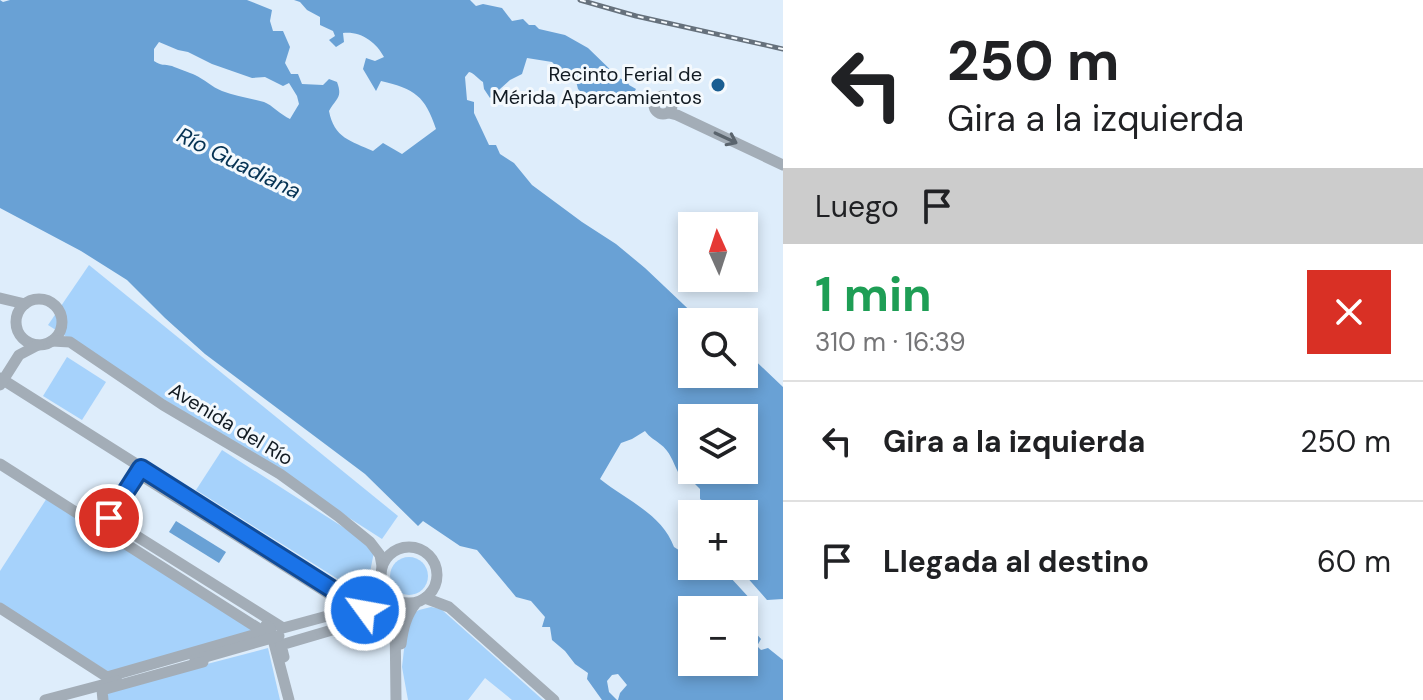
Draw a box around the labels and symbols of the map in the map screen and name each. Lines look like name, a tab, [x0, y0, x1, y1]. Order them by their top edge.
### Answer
place label: Recinto Ferial de Mérida Aparcamientos	[492, 61, 702, 110]
marker: Recinto Ferial de Mérida Aparcamientos	[709, 76, 727, 94]
water label: Río Guadiana	[172, 120, 306, 206]
one-way arrow	[714, 131, 738, 146]
north arrow	[678, 212, 758, 292]
street label: Avenida del Río	[164, 377, 298, 471]
pin	[75, 484, 143, 552]
position arrow	[323, 568, 407, 652]

